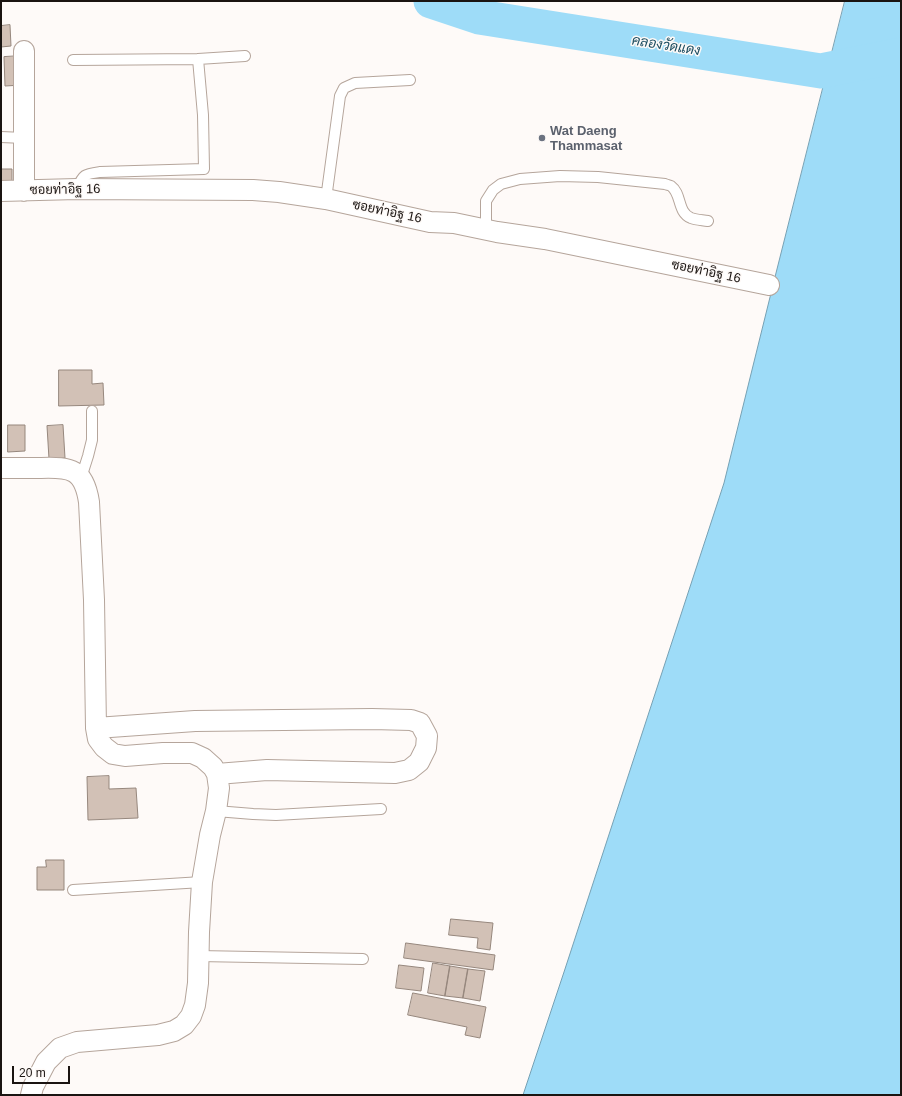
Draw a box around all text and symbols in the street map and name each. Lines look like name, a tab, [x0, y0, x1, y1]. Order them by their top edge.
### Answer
water label: คลองวัดแดง	[630, 32, 702, 60]
place label: Wat Daeng Thammasat	[550, 123, 622, 154]
marker: Wat Daeng Thammasat	[537, 133, 547, 143]
street label: ซอยท่าอิฐ 16	[30, 182, 100, 198]
street label: ซอยท่าอิฐ 16	[351, 197, 423, 227]
street label: ซอยท่าอิฐ 16	[670, 257, 742, 287]
scale bar	[14, 1058, 72, 1084]
text: 20 m	[19, 1066, 46, 1080]

